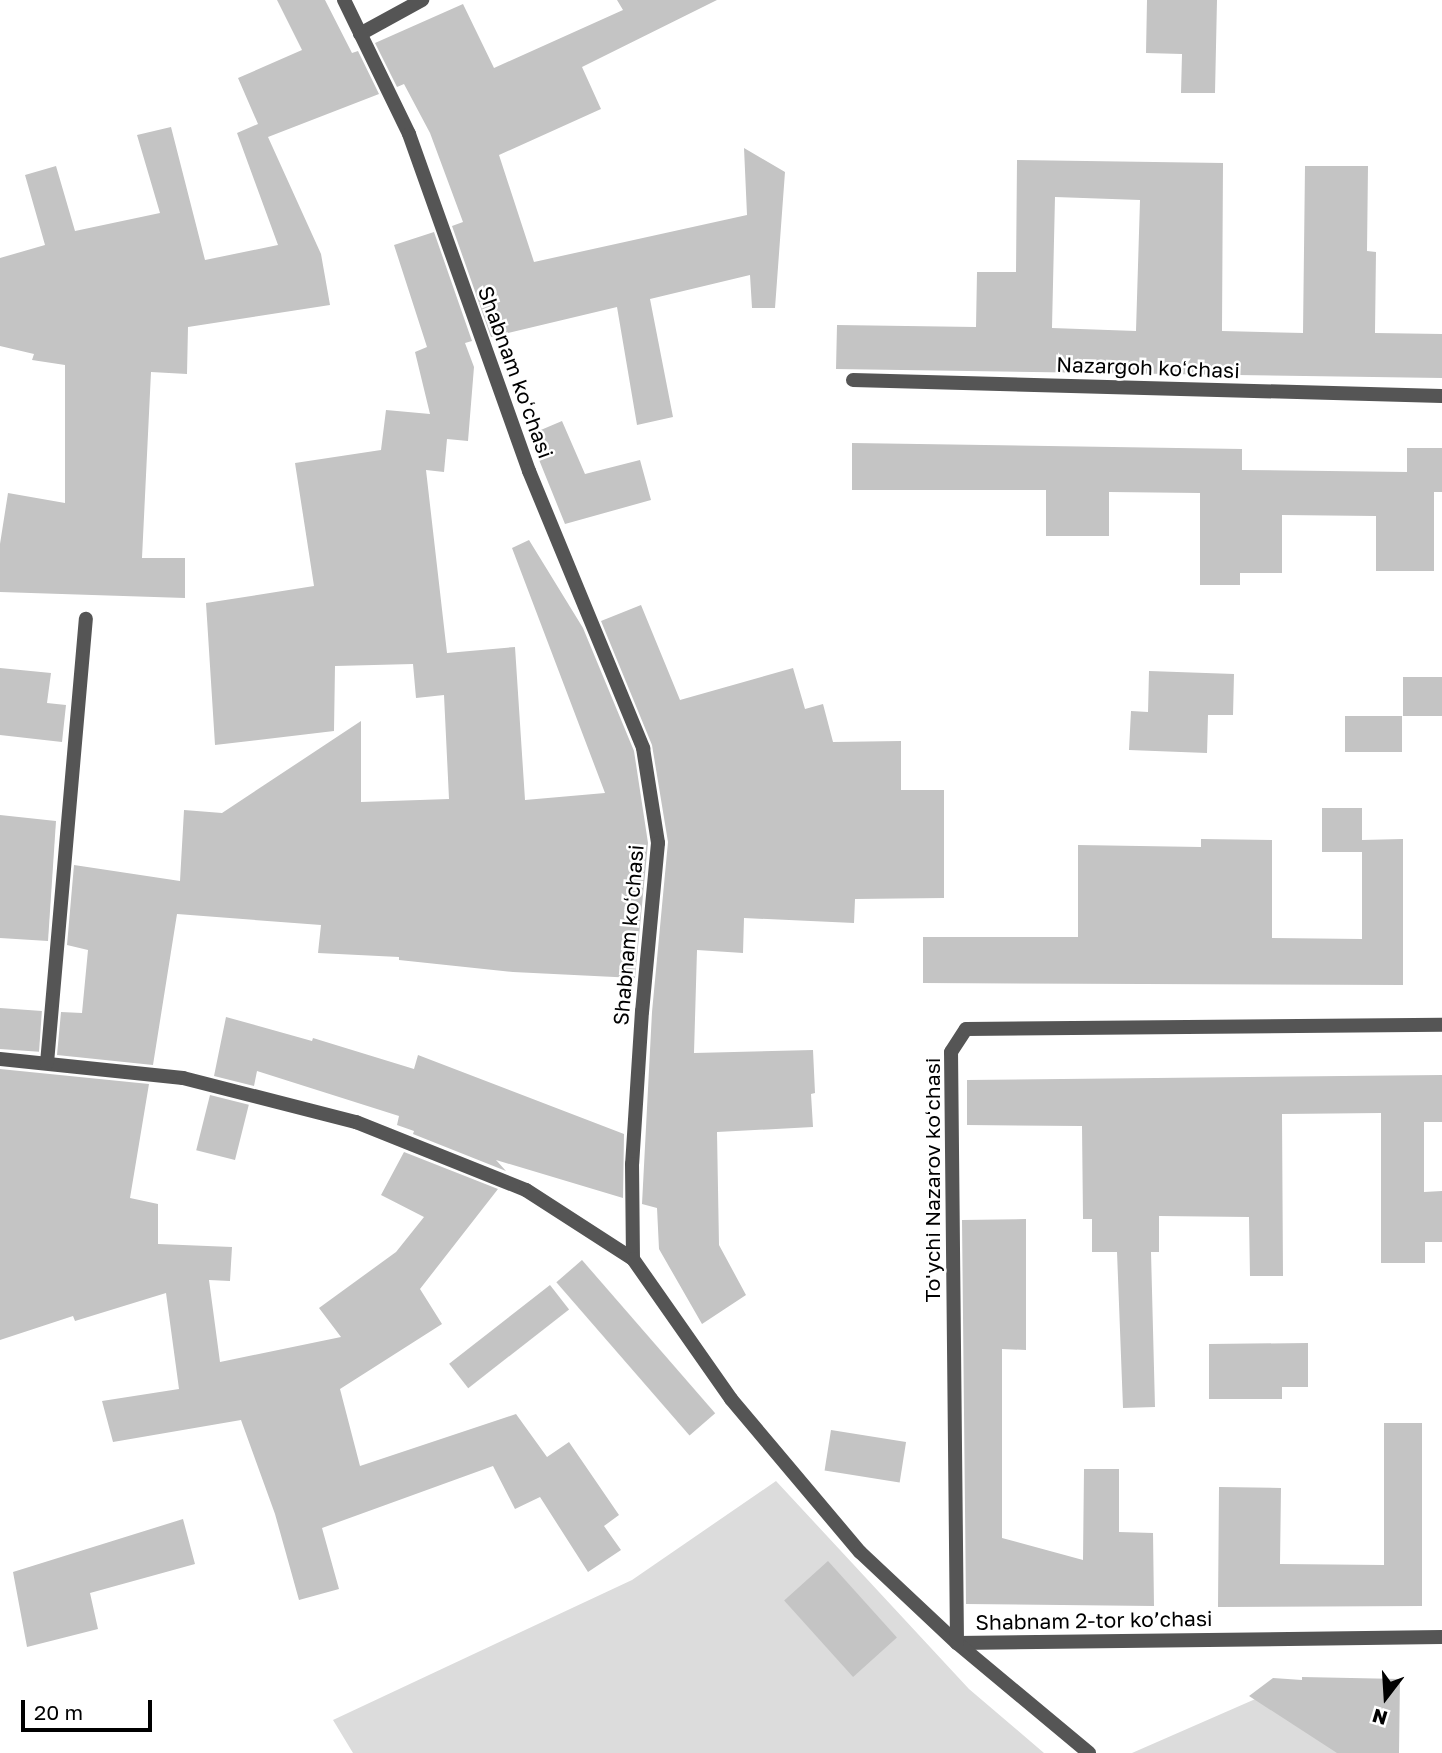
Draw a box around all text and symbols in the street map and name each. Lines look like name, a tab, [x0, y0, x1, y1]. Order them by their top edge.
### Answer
street label: Shabnam koʻchasi	[473, 282, 559, 462]
street label: Nazargoh koʻchasi	[1056, 351, 1240, 383]
street label: Shabnam koʻchasi	[608, 844, 648, 1026]
street label: To'ychi Nazarov koʻchasi	[919, 1058, 945, 1302]
street label: Shabnam 2-tor koʼchasi	[975, 1605, 1213, 1635]
north arrow	[1351, 1662, 1421, 1732]
scale bar	[24, 1686, 156, 1730]
text: 20 m	[34, 1699, 83, 1725]
text: N	[1369, 1704, 1390, 1731]

